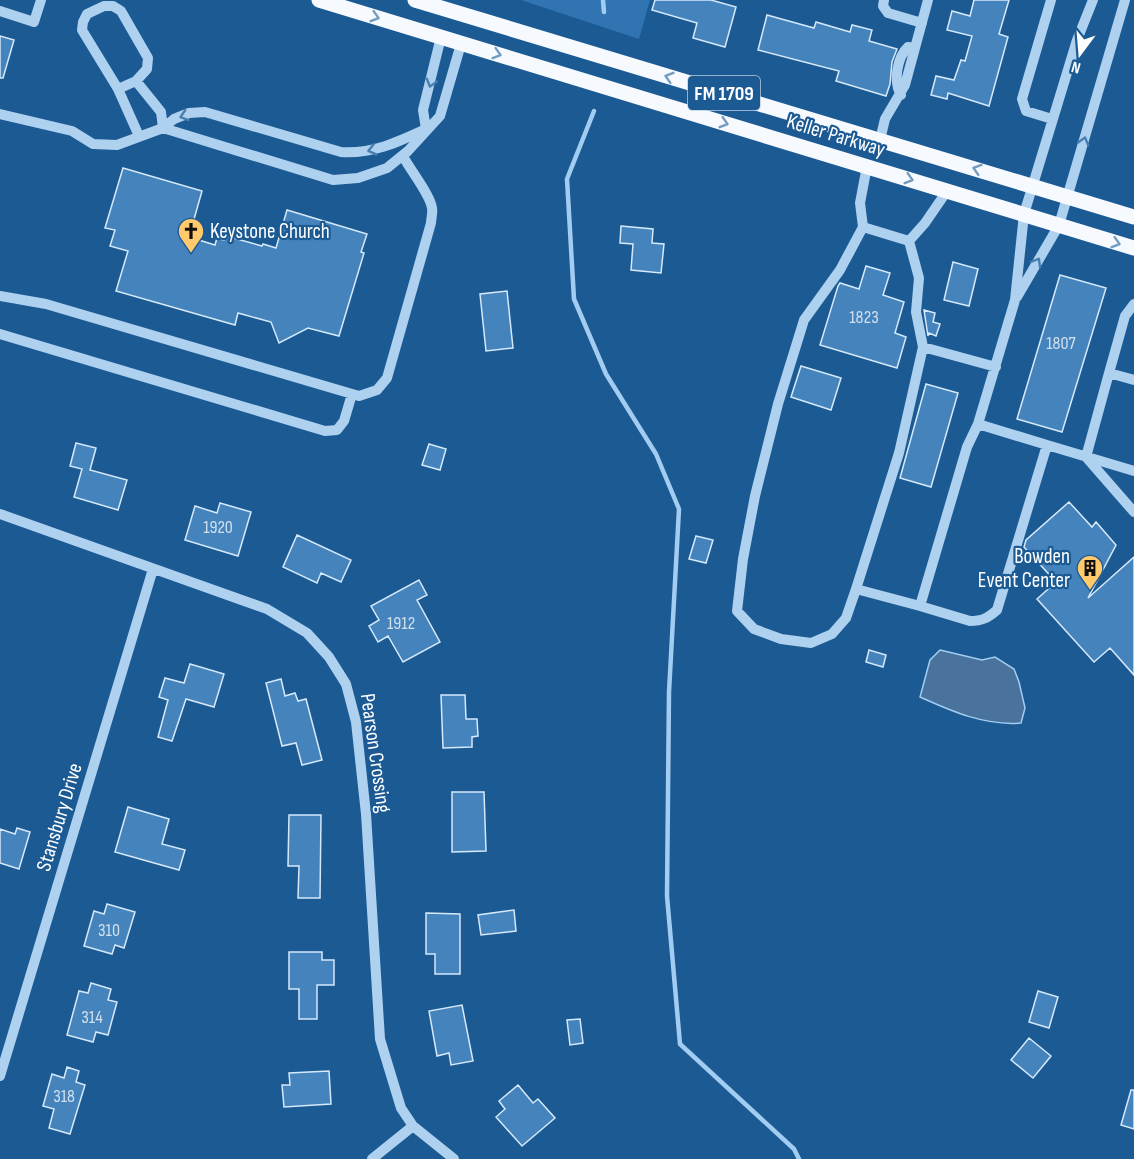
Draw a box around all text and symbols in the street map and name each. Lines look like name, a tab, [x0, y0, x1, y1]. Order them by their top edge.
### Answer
one-way arrow	[369, 10, 380, 22]
north arrow	[1050, 24, 1110, 84]
one-way arrow	[491, 47, 502, 59]
text: N	[1070, 57, 1083, 77]
one-way arrow	[664, 72, 675, 84]
road number: FM 1709	[688, 76, 760, 110]
one-way arrow	[426, 77, 438, 88]
one-way arrow	[179, 108, 190, 121]
street label: Keller Parkway	[784, 109, 888, 162]
one-way arrow	[718, 116, 729, 128]
one-way arrow	[1077, 136, 1089, 147]
one-way arrow	[368, 143, 378, 156]
one-way arrow	[972, 164, 983, 177]
one-way arrow	[903, 172, 913, 184]
church icon: Keystone Church	[176, 216, 206, 254]
place label: Keystone Church	[210, 219, 330, 244]
one-way arrow	[1111, 235, 1121, 248]
one-way arrow	[1030, 258, 1041, 268]
house number: 1823	[849, 307, 879, 328]
house number: 1807	[1046, 333, 1076, 354]
house number: 1920	[203, 517, 233, 538]
place label: Bowden Event Center	[978, 544, 1070, 593]
building icon: Bowden Event Center	[1075, 553, 1105, 591]
house number: 1912	[387, 613, 415, 634]
street label: Pearson Crossing	[355, 692, 396, 814]
street label: Stansbury Drive	[31, 760, 88, 874]
house number: 310	[98, 920, 120, 941]
house number: 314	[81, 1007, 103, 1028]
house number: 318	[53, 1086, 75, 1107]

